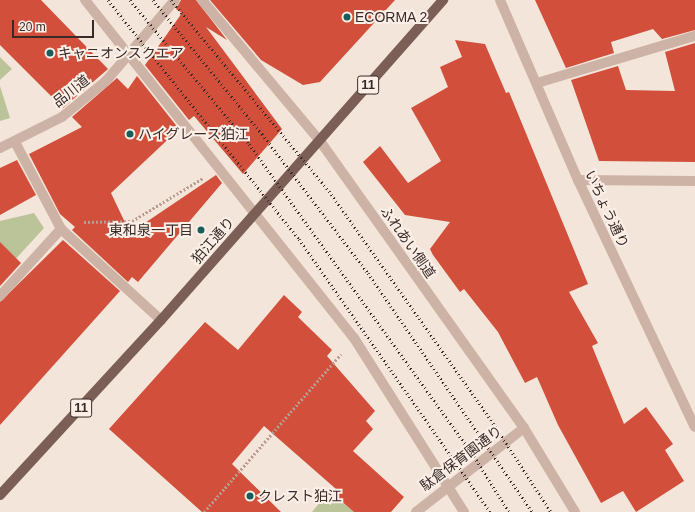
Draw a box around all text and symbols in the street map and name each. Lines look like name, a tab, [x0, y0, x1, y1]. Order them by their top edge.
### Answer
place label: ECORMA 2	[355, 9, 428, 25]
scale bar	[14, 12, 96, 38]
marker: ECORMA 2	[342, 12, 352, 22]
text: 20 m	[19, 20, 46, 34]
place label: キャニオンスクエア	[58, 45, 184, 61]
marker: キャニオンスクエア	[45, 48, 55, 58]
street label: 品川道	[49, 71, 93, 111]
road number: 11	[357, 74, 379, 96]
place label: ハイグレース狛江	[138, 126, 250, 142]
marker: ハイグレース狛江	[125, 129, 135, 139]
street label: いちょう通り	[582, 167, 632, 251]
street label: ふれあい側道	[377, 203, 439, 281]
street label: 狛江通り	[188, 213, 238, 267]
place label: 東和泉一丁目	[109, 222, 193, 238]
marker: 東和泉一丁目	[196, 225, 206, 235]
road number: 11	[70, 397, 92, 419]
street label: 駄倉保育園通り	[417, 422, 505, 494]
place label: クレスト狛江	[258, 488, 342, 504]
marker: クレスト狛江	[245, 491, 255, 501]

